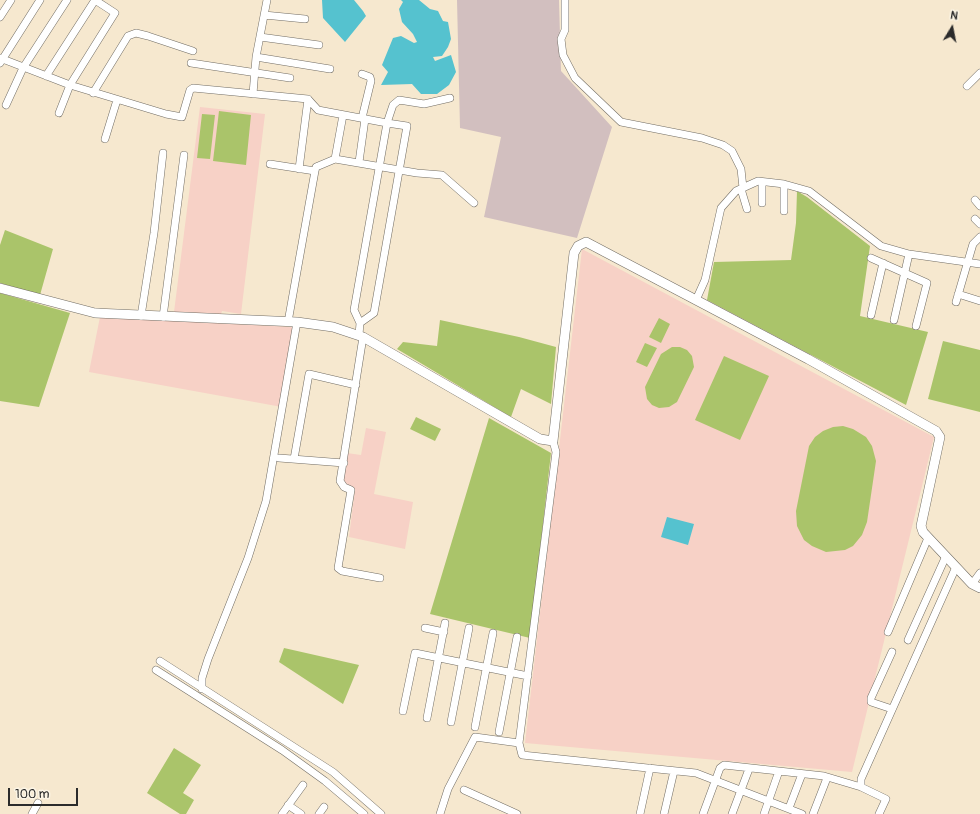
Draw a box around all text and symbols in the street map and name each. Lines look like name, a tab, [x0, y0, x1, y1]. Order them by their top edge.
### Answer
north arrow	[932, 8, 972, 48]
text: N	[949, 9, 959, 23]
scale bar	[10, 780, 80, 806]
text: 100 m	[15, 787, 49, 802]

